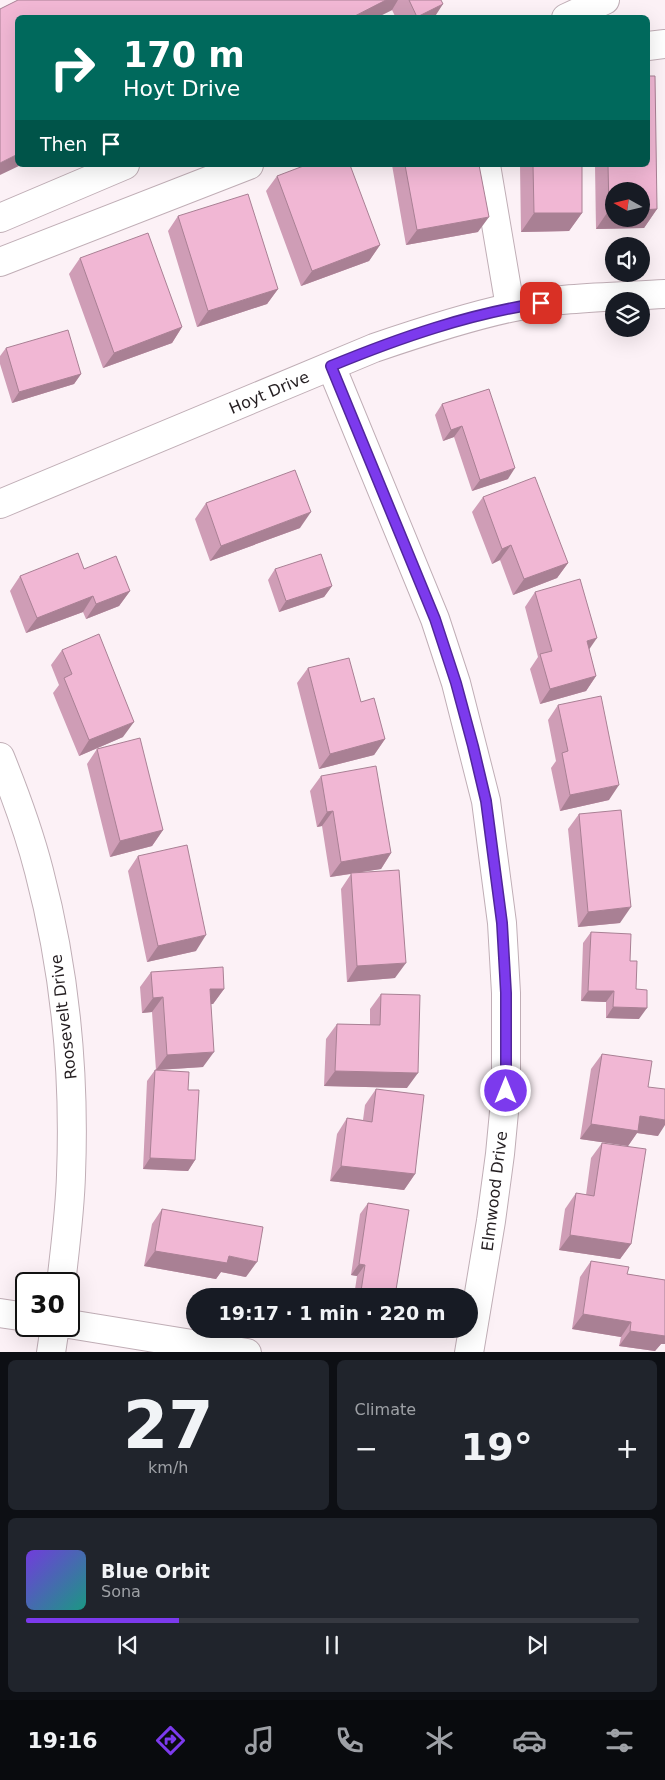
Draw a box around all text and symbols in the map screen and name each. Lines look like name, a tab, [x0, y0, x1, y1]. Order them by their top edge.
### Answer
icon: right	[40, 35, 105, 100]
text: 170 m	[123, 35, 245, 75]
text: Hoyt Drive	[123, 76, 240, 101]
icon: arrive	[97, 130, 125, 158]
text: Then	[40, 133, 87, 155]
north arrow	[605, 182, 650, 228]
map controls	[605, 182, 650, 337]
button: sound	[605, 237, 650, 282]
pin	[520, 282, 562, 324]
icon: arrive	[527, 289, 555, 317]
button: layers	[605, 292, 650, 337]
street label: Hoyt Drive	[226, 367, 312, 418]
street label: Roosevelt Drive	[46, 953, 81, 1081]
position arrow	[479, 1064, 531, 1116]
street label: Elmwood Drive	[478, 1130, 511, 1252]
speed limit sign: 30	[15, 1272, 80, 1337]
text: 19:17 · 1 min · 220 m	[218, 1302, 446, 1324]
text: 27	[123, 1388, 213, 1463]
text: Climate	[355, 1400, 416, 1419]
text: 19°	[461, 1425, 533, 1469]
text: −	[355, 1432, 378, 1465]
text: +	[616, 1432, 639, 1465]
text: km/h	[148, 1458, 188, 1477]
text: Blue Orbit	[101, 1560, 210, 1582]
text: Sona	[101, 1582, 141, 1601]
icon: previous	[114, 1631, 142, 1659]
icon: pause	[318, 1631, 346, 1659]
icon: next	[523, 1631, 551, 1659]
icon: directions	[153, 1723, 188, 1758]
icon: music	[242, 1723, 277, 1758]
icon: phone	[332, 1723, 367, 1758]
icon: climate	[422, 1723, 457, 1758]
icon: car	[512, 1723, 547, 1758]
icon: filters	[602, 1723, 637, 1758]
text: 19:16	[27, 1728, 98, 1753]

